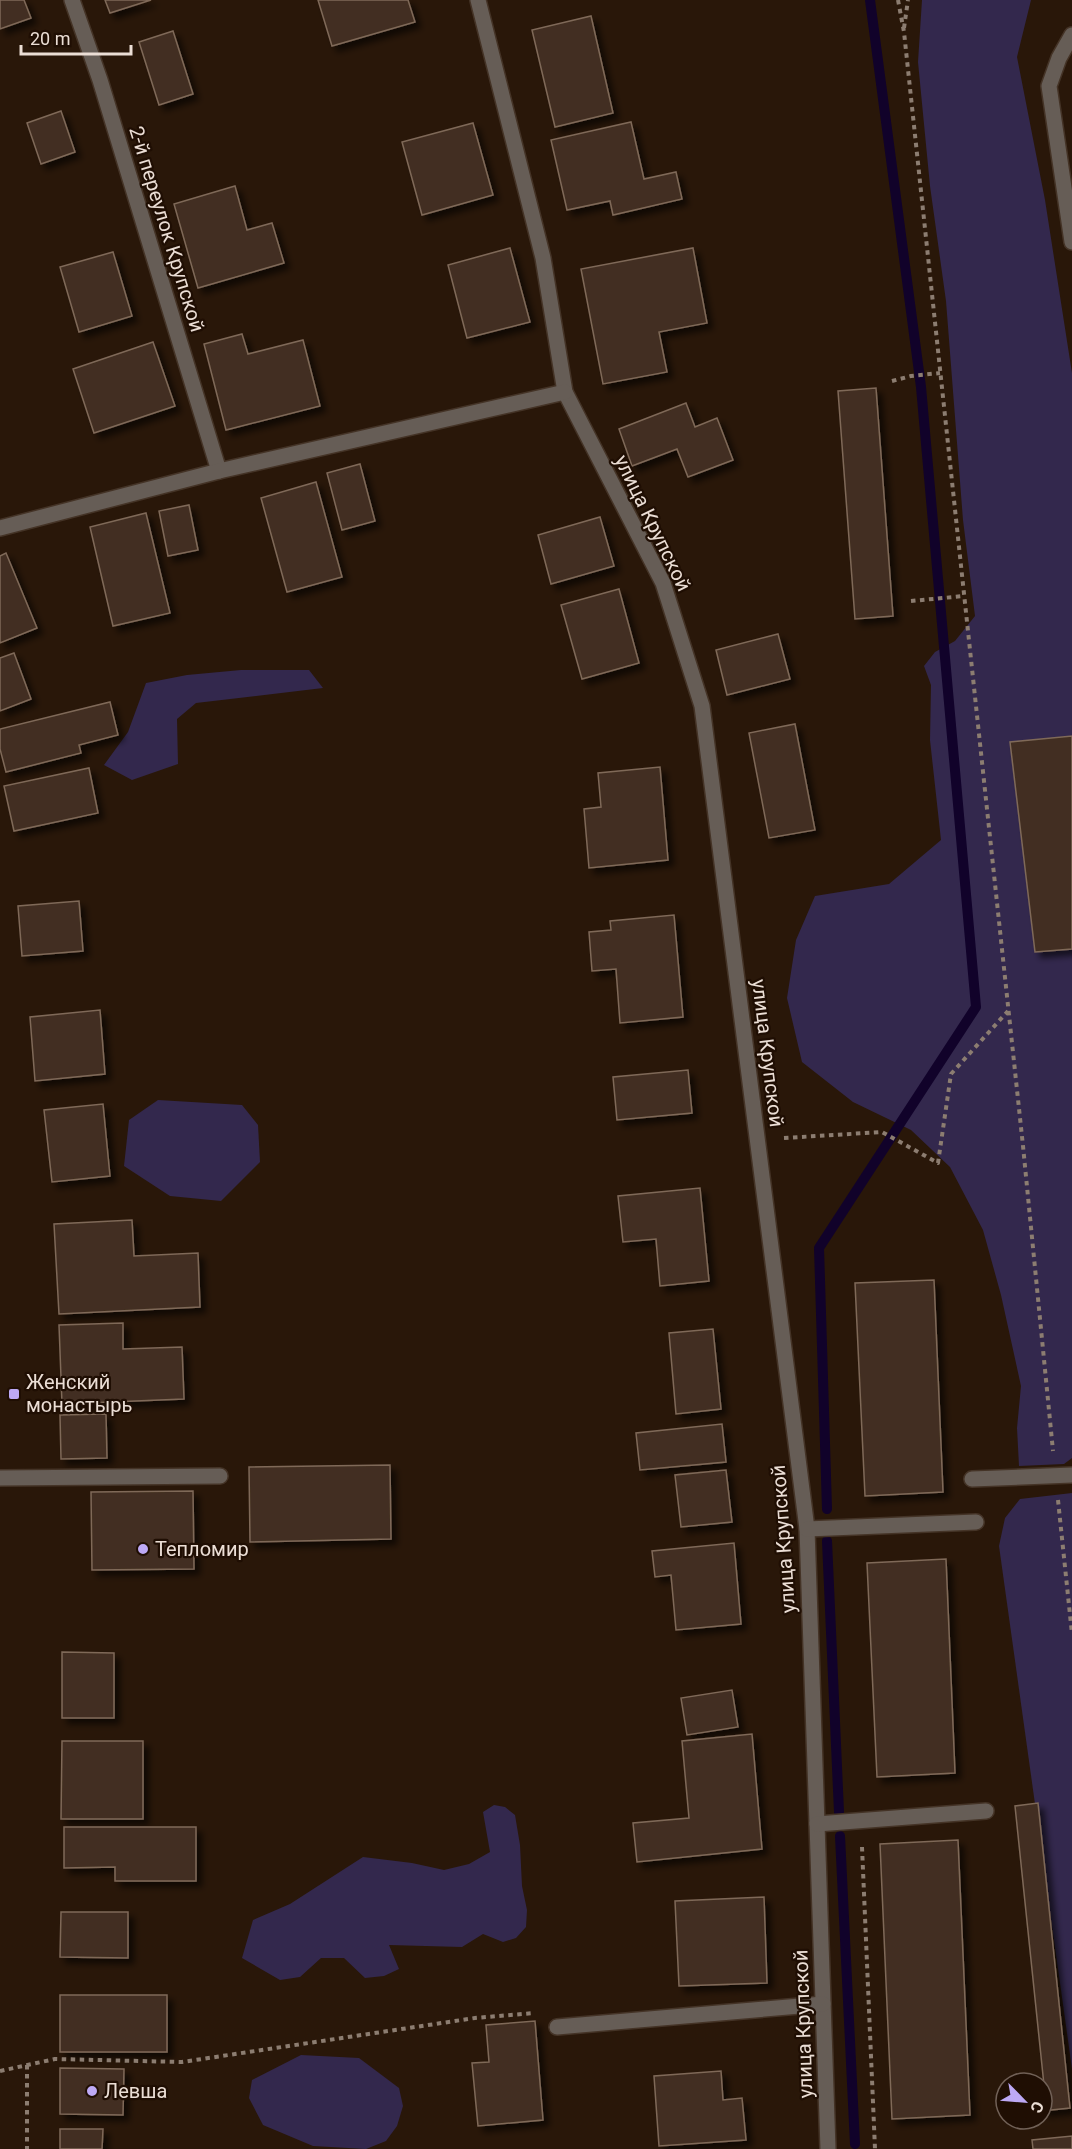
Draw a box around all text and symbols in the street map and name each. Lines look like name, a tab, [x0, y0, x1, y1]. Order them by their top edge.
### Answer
scale bar	[21, 18, 130, 56]
text: 20 m	[30, 28, 70, 49]
street label: 2-й переулок Крупской	[124, 123, 210, 335]
street label: улица Крупской	[610, 451, 696, 595]
street label: улица Крупской	[747, 978, 789, 1128]
place label: Женский монастырь	[26, 1370, 132, 1417]
marker: Женский монастырь	[7, 1387, 21, 1401]
street label: улица Крупской	[766, 1464, 800, 1614]
place label: Тепломир	[155, 1537, 249, 1561]
marker: Тепломир	[136, 1542, 150, 1556]
street label: улица Крупской	[788, 1949, 818, 2099]
north arrow	[994, 2071, 1054, 2131]
place label: Левша	[104, 2079, 167, 2103]
marker: Левша	[85, 2084, 99, 2098]
text: С	[1026, 2098, 1048, 2116]

